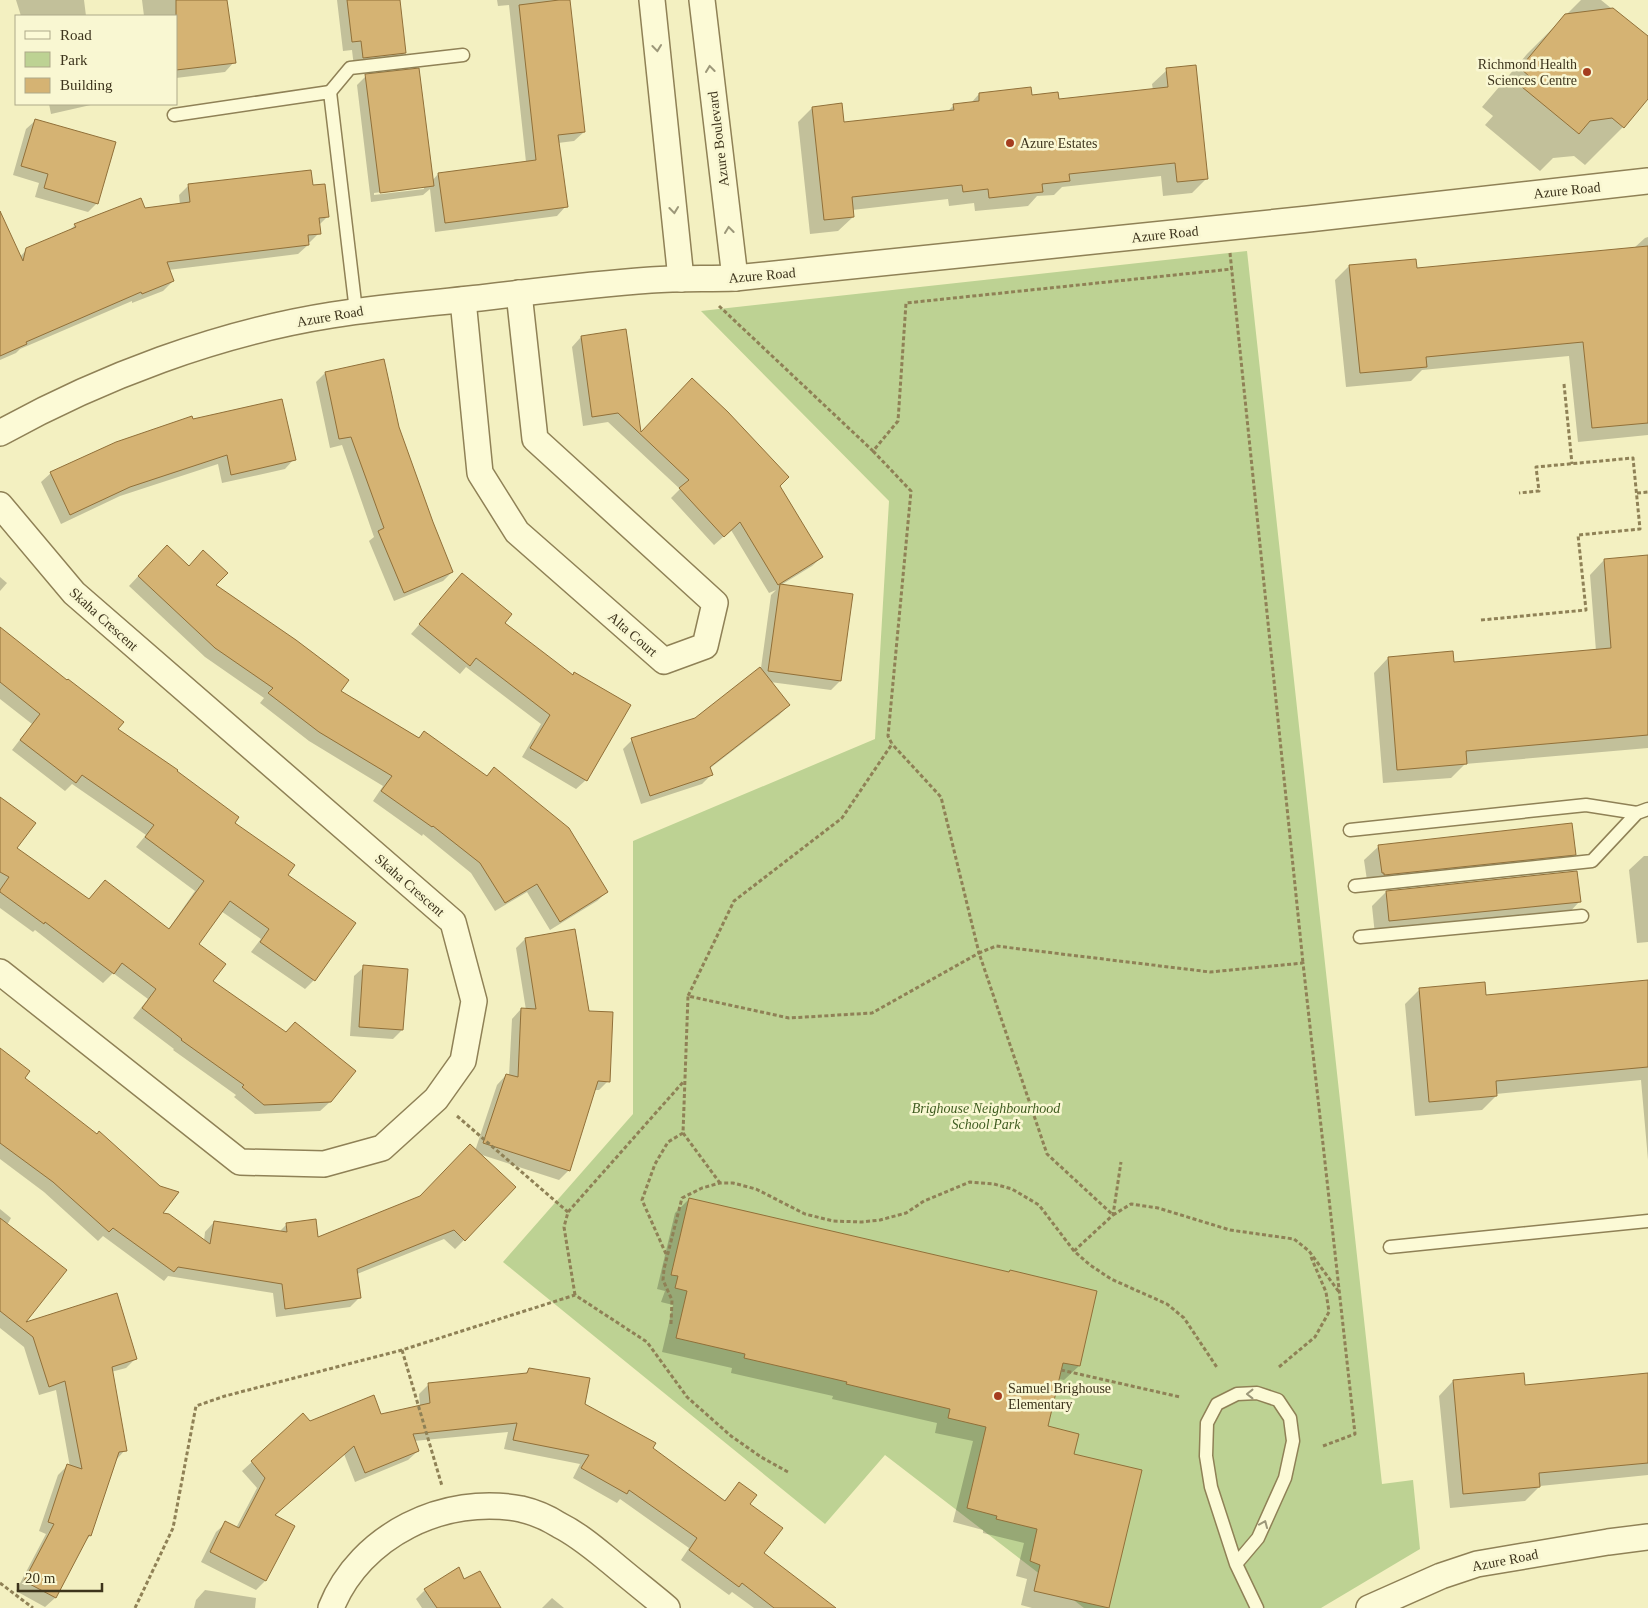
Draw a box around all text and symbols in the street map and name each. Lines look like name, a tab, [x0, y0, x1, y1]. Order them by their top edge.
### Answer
legend	[15, 15, 178, 105]
text: Road	[60, 27, 92, 43]
one-way arrow	[651, 45, 662, 53]
text: Park	[60, 52, 88, 68]
place label: Richmond Health Sciences Centre	[1478, 57, 1577, 88]
one-way arrow	[705, 64, 716, 72]
marker: Richmond Health Sciences Centre	[1581, 66, 1593, 78]
text: Building	[60, 77, 113, 93]
street label: Azure Boulevard	[705, 90, 732, 188]
place label: Azure Estates	[1020, 136, 1097, 151]
marker: Azure Estates	[1004, 137, 1016, 149]
street label: Azure Road	[1533, 180, 1601, 201]
one-way arrow	[668, 206, 679, 214]
street label: Azure Road	[1131, 224, 1199, 245]
one-way arrow	[724, 226, 735, 234]
street label: Azure Road	[728, 265, 796, 286]
street label: Azure Road	[296, 303, 365, 330]
street label: Skaha Crescent	[66, 585, 141, 654]
street label: Alta Court	[605, 609, 660, 660]
street label: Skaha Crescent	[372, 851, 447, 920]
park label: Brighouse Neighbourhood School Park	[912, 1101, 1061, 1132]
place label: Samuel Brighouse Elementary	[1008, 1381, 1111, 1412]
one-way arrow	[1246, 1388, 1254, 1399]
marker: Samuel Brighouse Elementary	[992, 1390, 1004, 1402]
one-way arrow	[1258, 1520, 1269, 1529]
street label: Azure Road	[1471, 1547, 1540, 1574]
scale bar	[18, 1560, 101, 1592]
text: 20 m	[25, 1570, 56, 1586]

